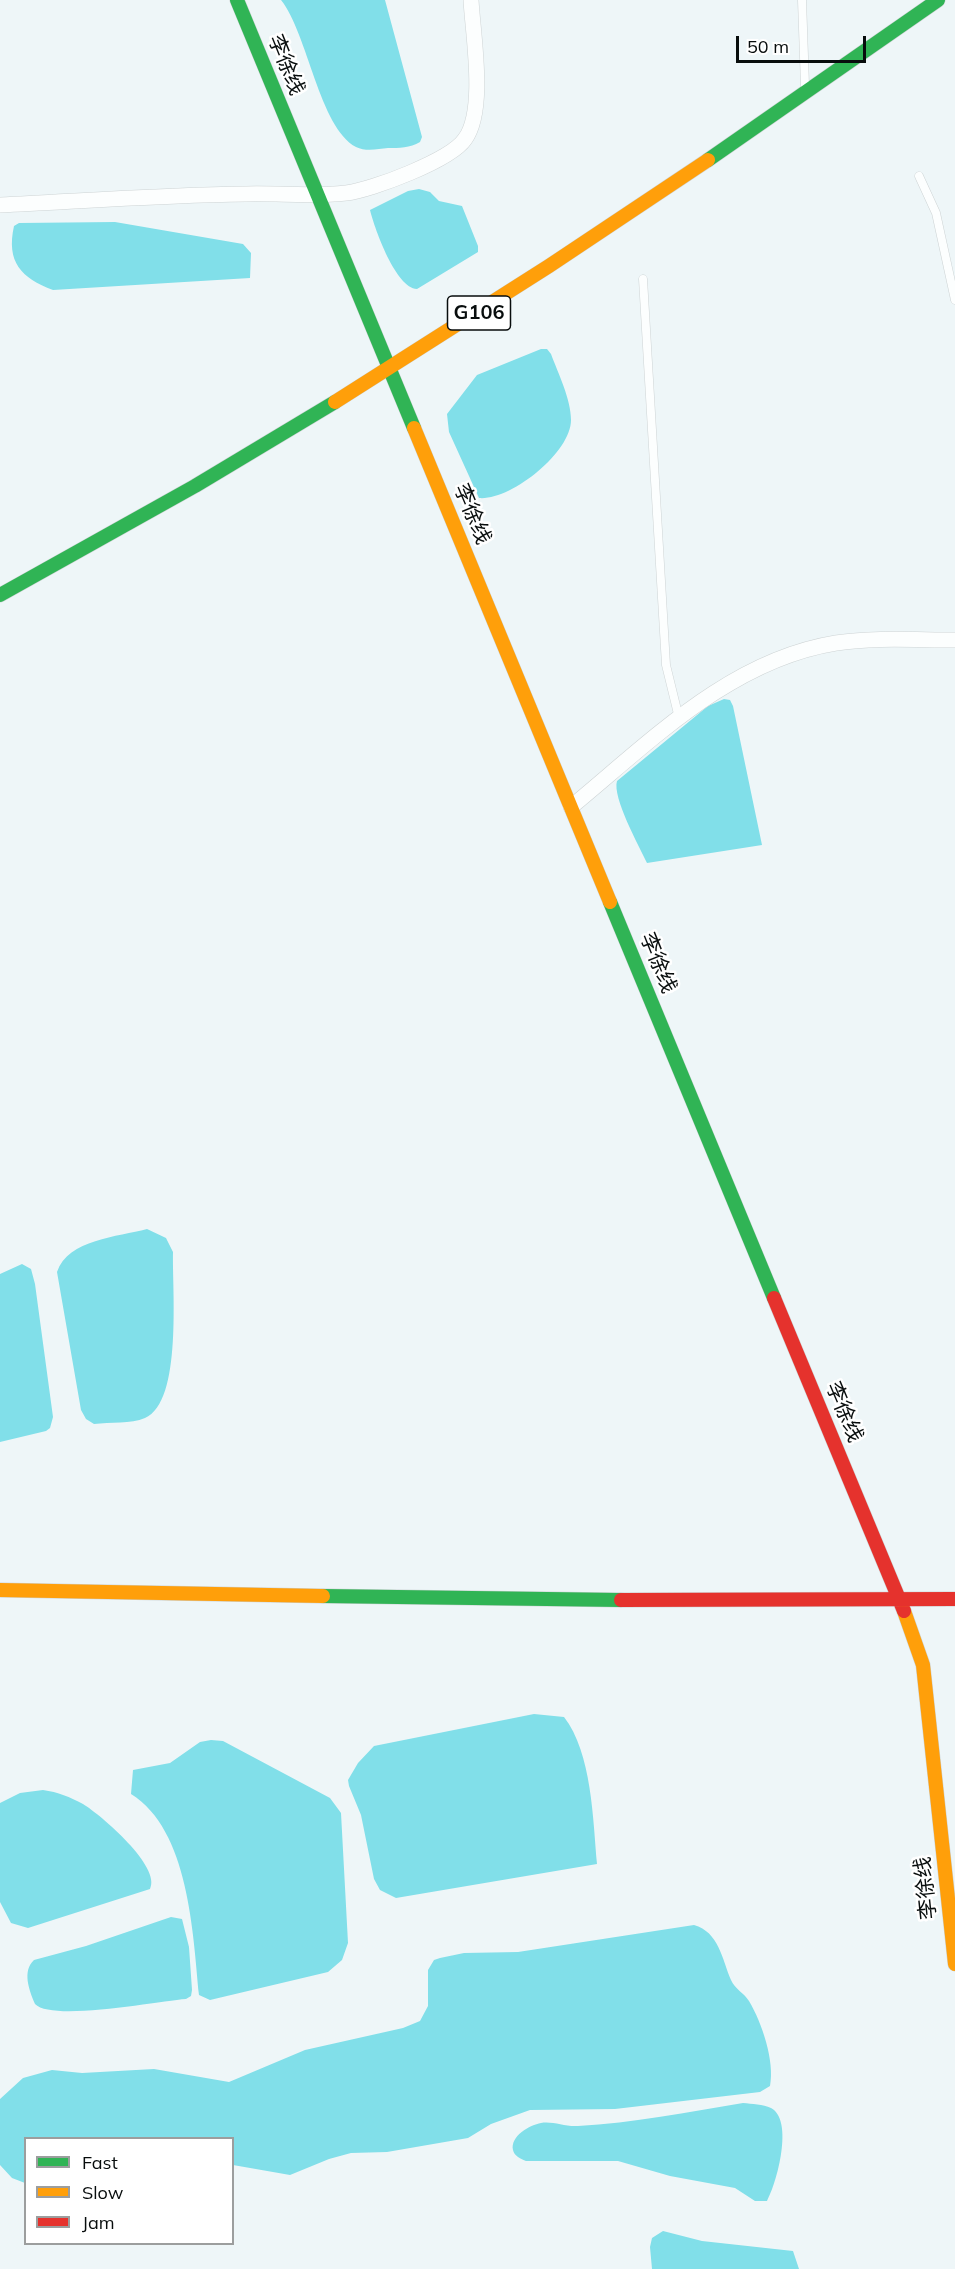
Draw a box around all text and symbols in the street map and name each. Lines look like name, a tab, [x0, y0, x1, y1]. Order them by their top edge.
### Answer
scale bar	[739, 24, 870, 62]
street label: 李徐线	[263, 31, 309, 99]
text: 50 m	[747, 35, 789, 58]
road number: G106	[448, 296, 510, 330]
street label: 李徐线	[448, 480, 496, 548]
street label: 李徐线	[635, 929, 681, 997]
street label: 李徐线	[820, 1378, 868, 1446]
street label: 李徐线	[910, 1855, 942, 1921]
legend	[24, 2137, 234, 2245]
text: Fast	[82, 2151, 118, 2174]
text: Slow	[82, 2181, 123, 2204]
text: Jam	[82, 2211, 115, 2234]

